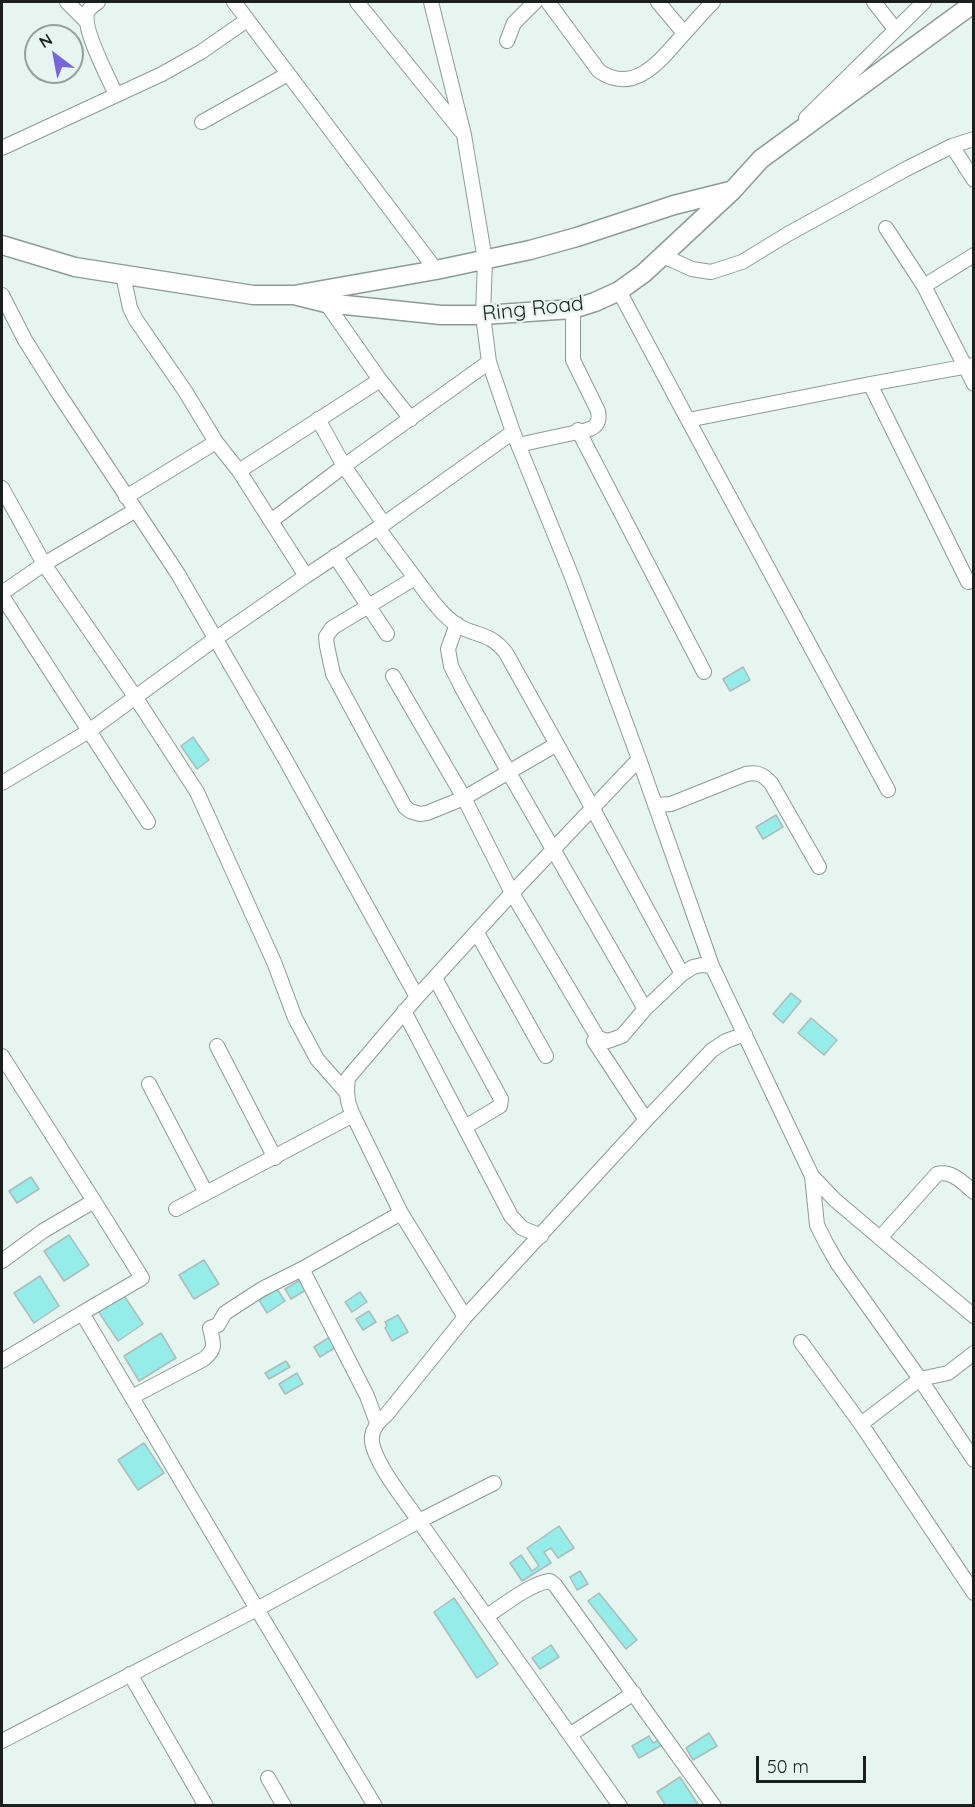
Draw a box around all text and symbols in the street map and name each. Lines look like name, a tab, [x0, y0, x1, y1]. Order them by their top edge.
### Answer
north arrow	[24, 24, 84, 84]
text: N	[35, 29, 56, 52]
street label: Ring Road	[481, 291, 585, 327]
scale bar	[759, 1744, 868, 1782]
text: 50 m	[767, 1755, 809, 1778]

